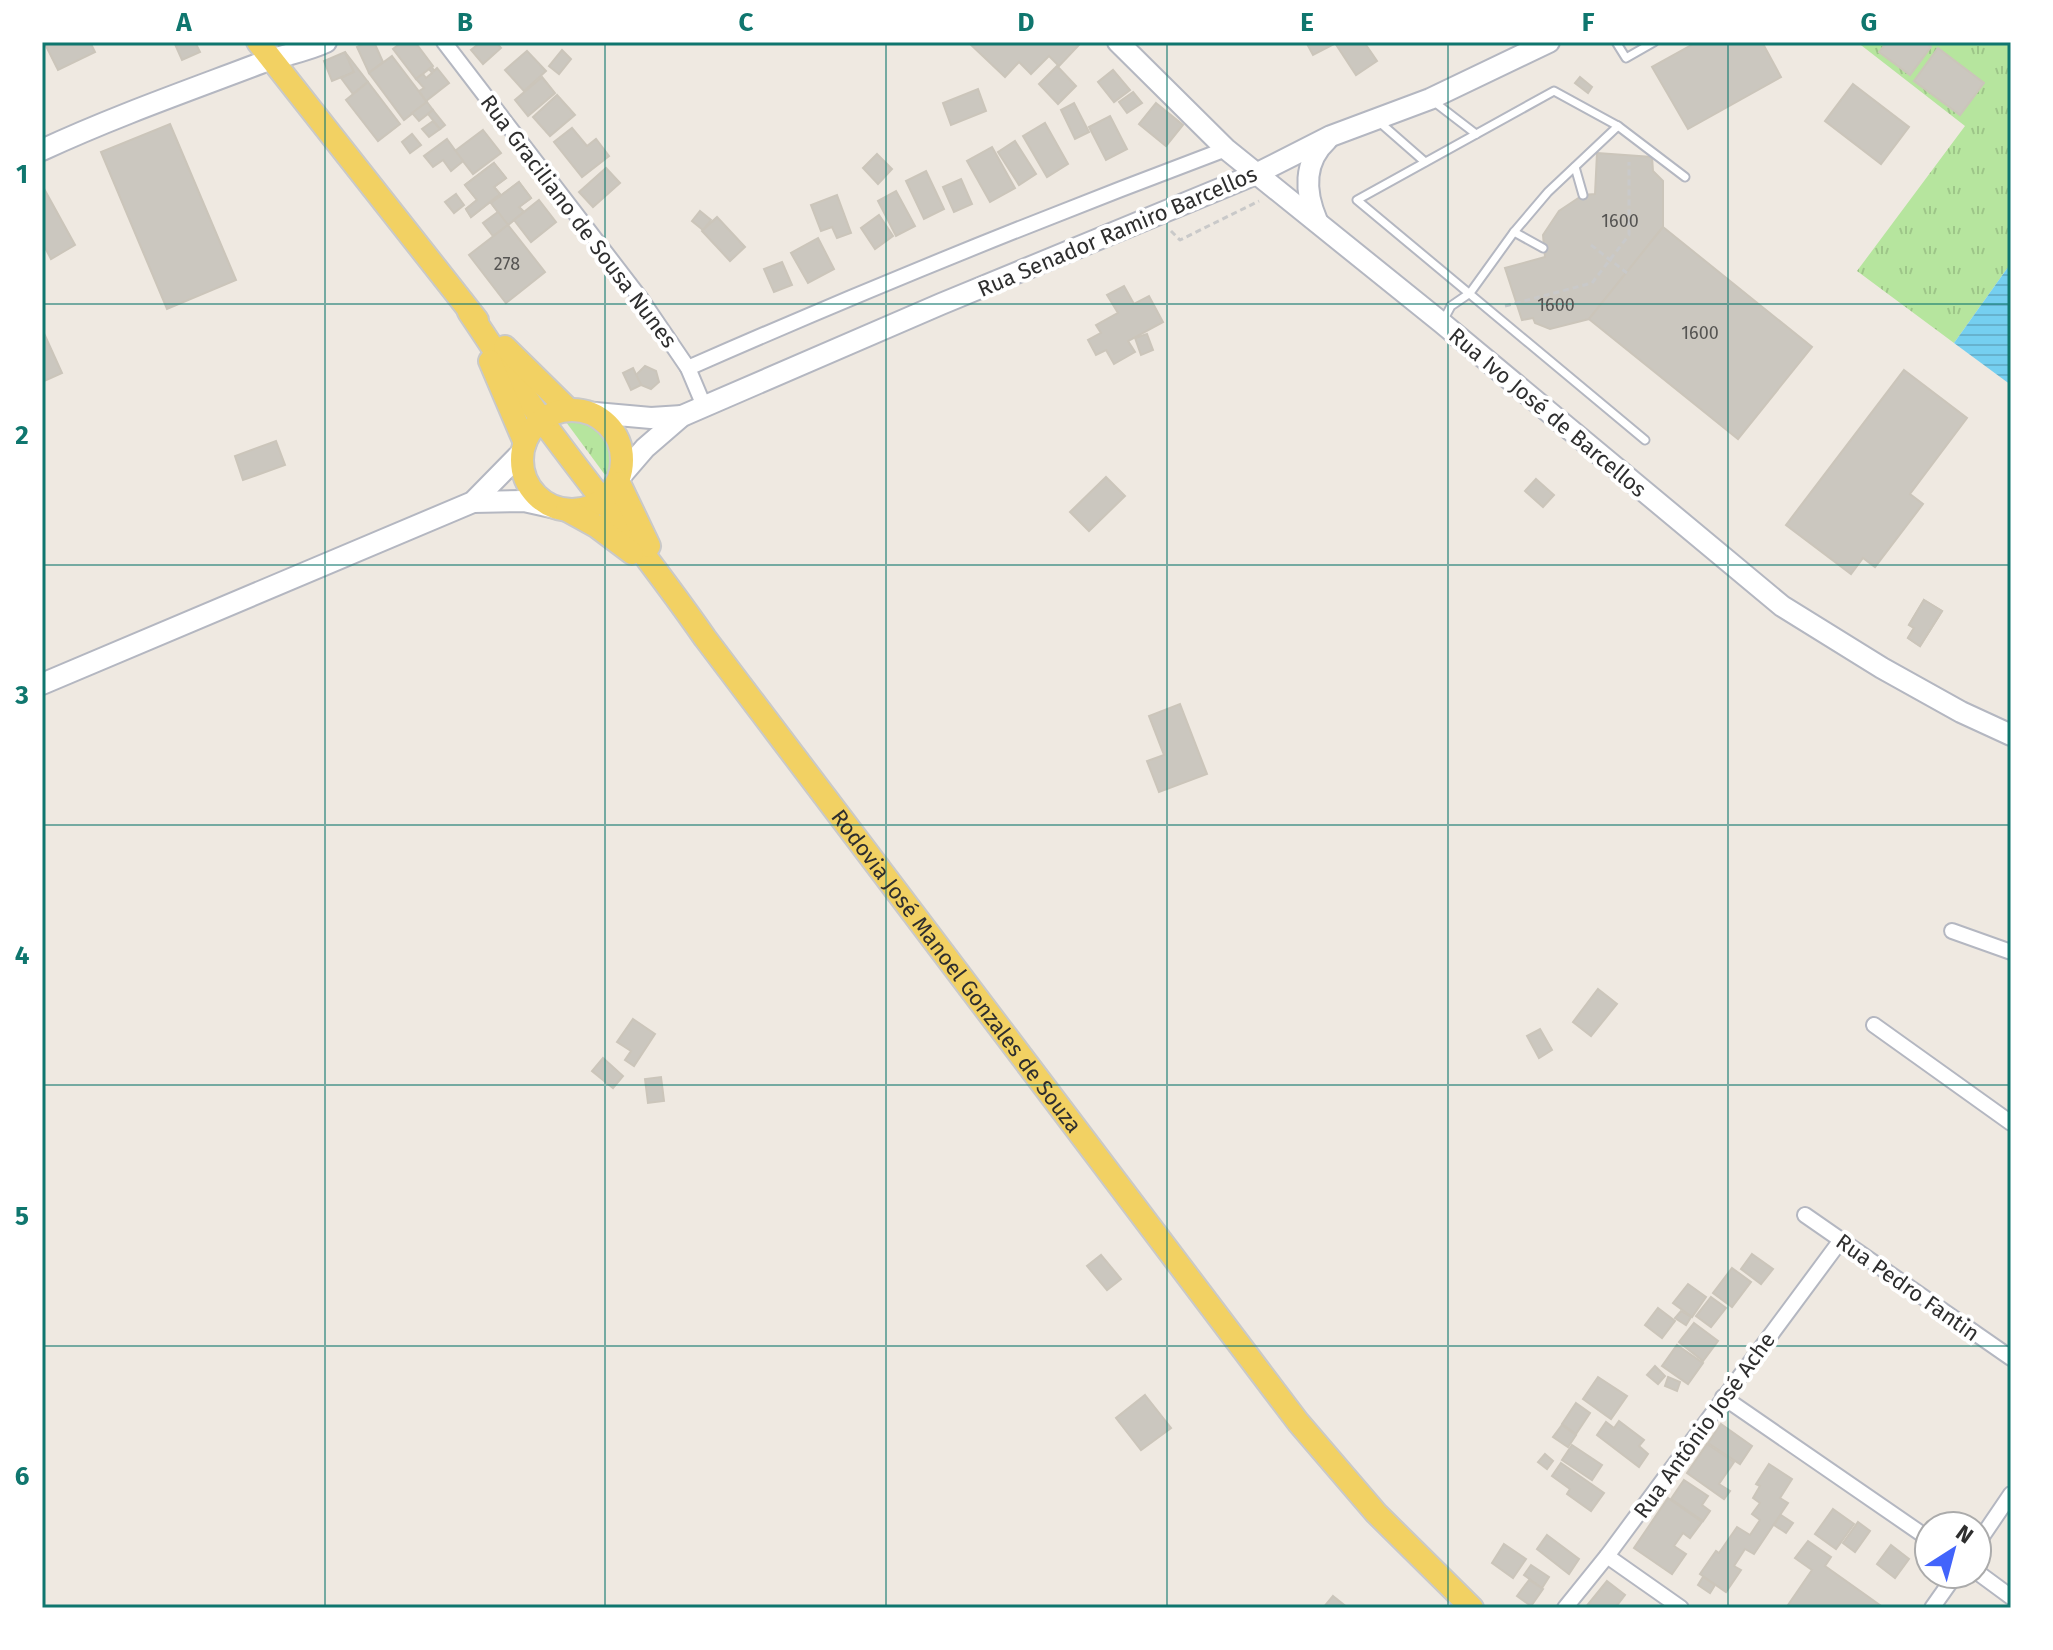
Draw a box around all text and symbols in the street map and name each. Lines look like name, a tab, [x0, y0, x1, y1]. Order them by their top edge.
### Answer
text: A	[175, 7, 192, 38]
text: B	[457, 7, 473, 38]
text: C	[739, 7, 754, 38]
text: D	[1018, 7, 1035, 38]
text: E	[1300, 7, 1314, 38]
text: F	[1582, 7, 1595, 38]
text: G	[1861, 7, 1877, 38]
street label: Rua Graciliano de Sousa Nunes	[475, 89, 683, 353]
text: 1	[16, 159, 28, 190]
street label: Rua Senador Ramiro Barcellos	[973, 160, 1261, 303]
house number: 1600	[1601, 210, 1639, 232]
house number: 278	[494, 253, 520, 275]
house number: 1600	[1537, 294, 1575, 316]
street label: Rua Ivo José de Barcellos	[1443, 322, 1652, 503]
house number: 1600	[1681, 322, 1719, 344]
text: 2	[15, 420, 29, 451]
text: 3	[14, 680, 29, 711]
street label: Rodovia José Manoel Gonzales de Souza	[825, 804, 1087, 1138]
text: 4	[15, 940, 30, 971]
text: 5	[15, 1201, 29, 1232]
street label: Rua Pedro Fantin	[1831, 1228, 1985, 1347]
street label: Rua Antônio José Ache	[1628, 1327, 1781, 1524]
text: 6	[15, 1461, 30, 1492]
north arrow	[1913, 1510, 1993, 1590]
text: N	[1951, 1519, 1978, 1549]

